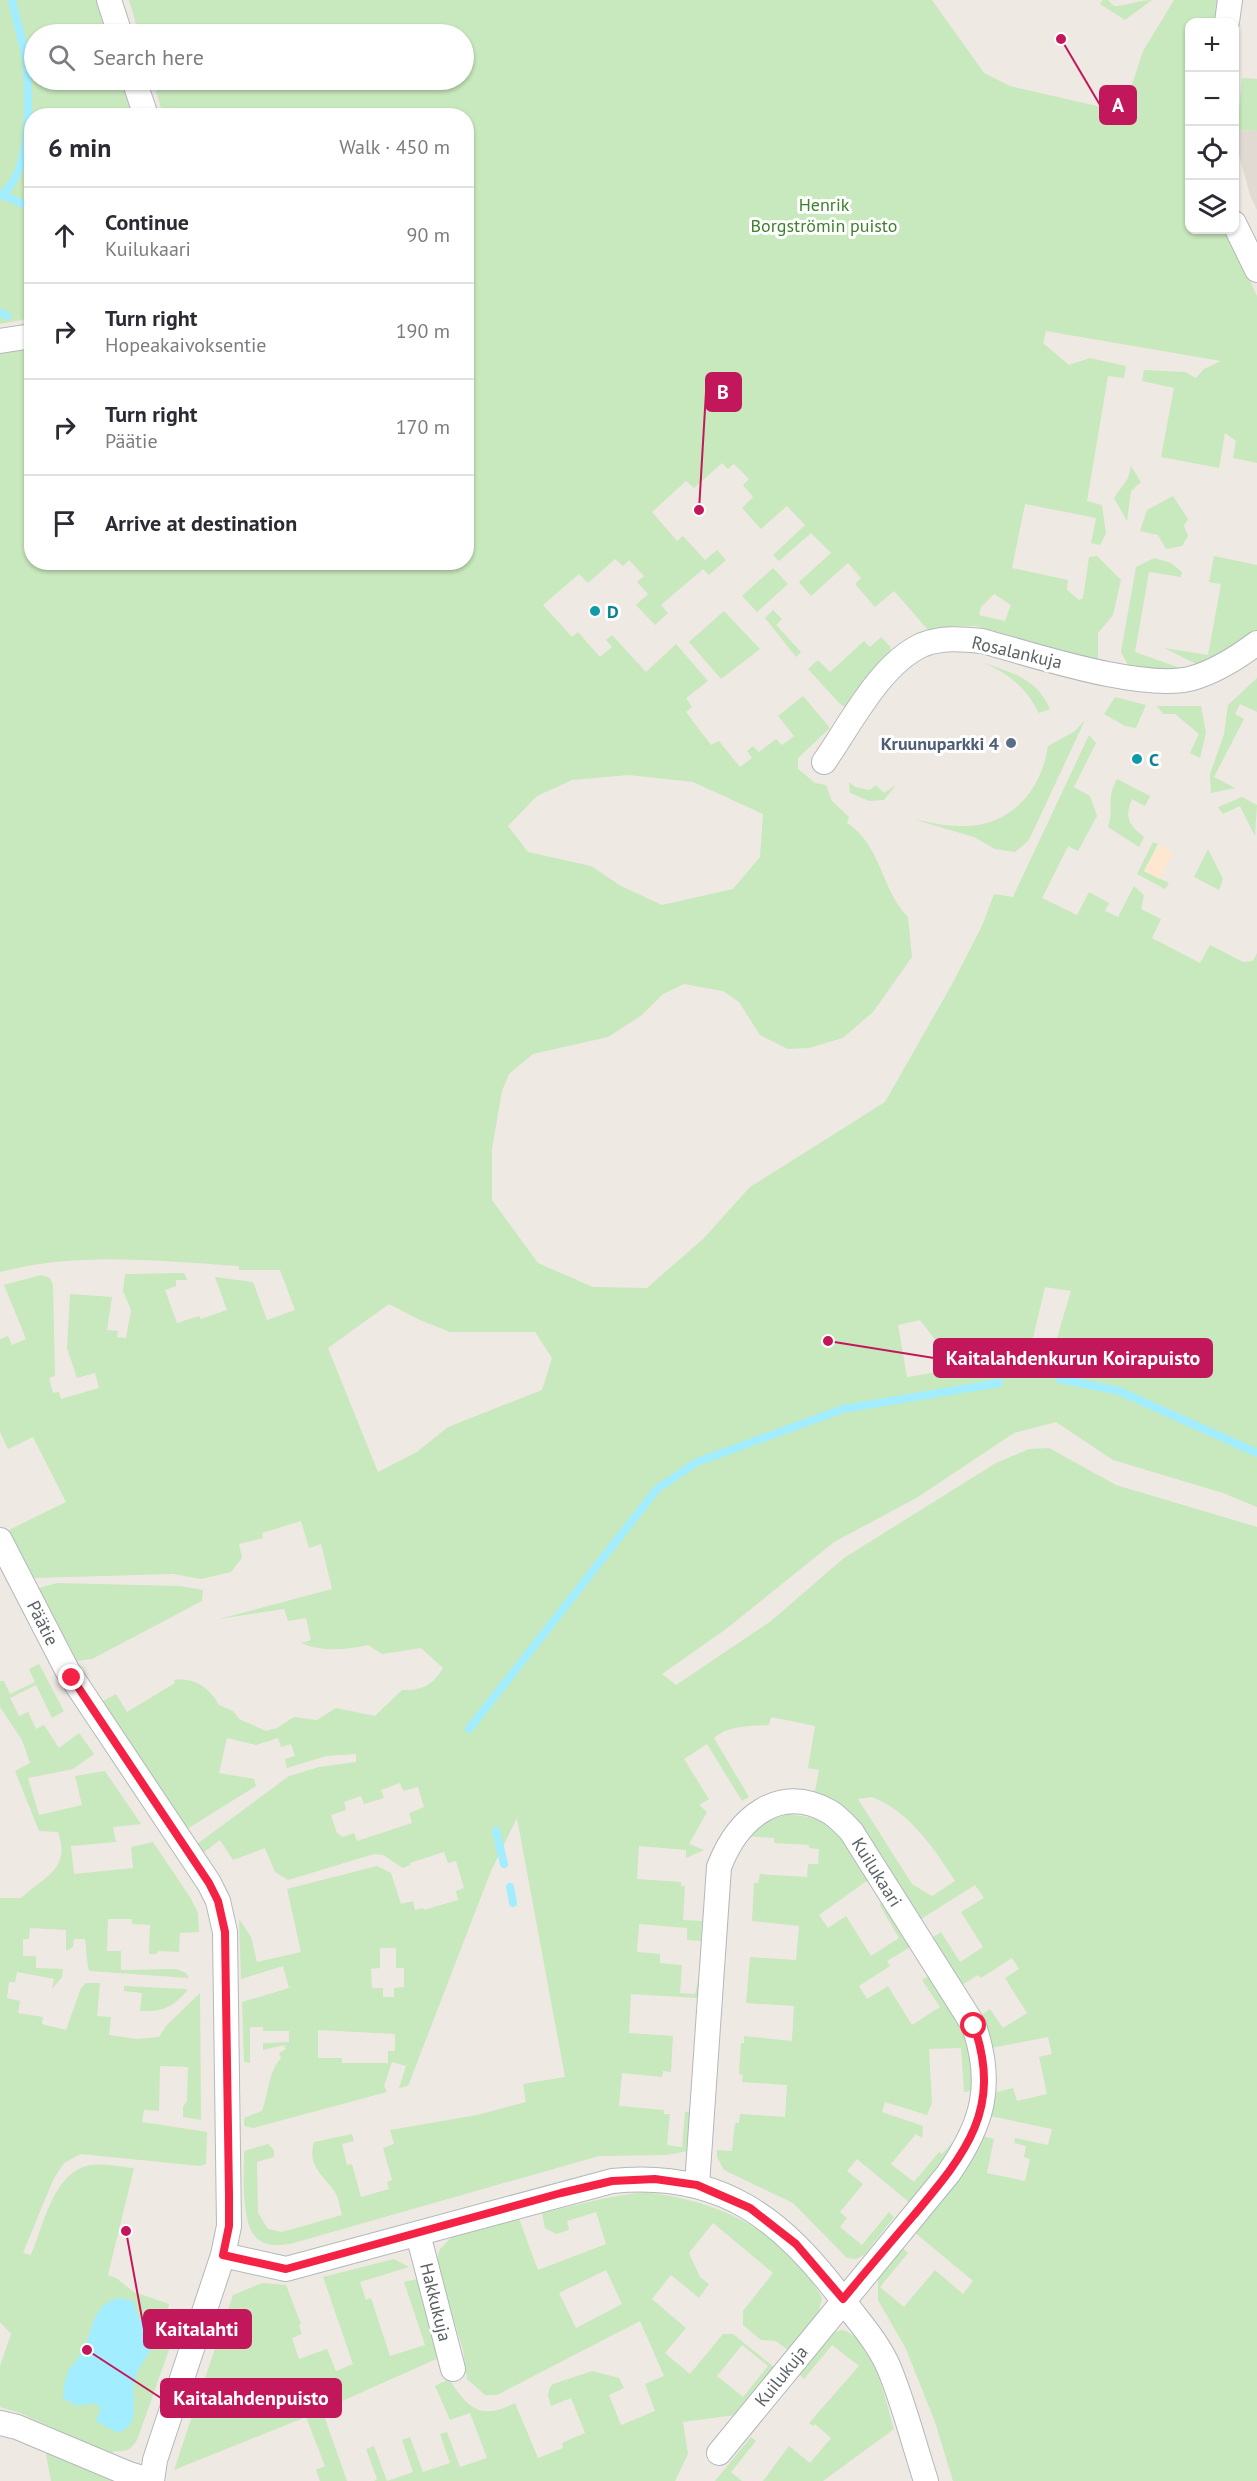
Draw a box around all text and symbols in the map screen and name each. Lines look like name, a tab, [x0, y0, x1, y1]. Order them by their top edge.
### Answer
map controls	[1185, 18, 1239, 234]
button: +	[1185, 18, 1239, 72]
search box	[24, 24, 474, 90]
icon: search	[45, 41, 78, 74]
text: Search here	[93, 43, 204, 71]
button: −	[1185, 72, 1239, 126]
callout: A	[1100, 86, 1136, 124]
text: A	[1112, 92, 1125, 118]
button: locate	[1185, 126, 1239, 180]
text: 6 min	[48, 131, 111, 164]
text: Walk · 450 m	[339, 134, 450, 160]
button: layers	[1185, 180, 1239, 234]
park label: Henrik Borgströmin puisto	[751, 193, 897, 237]
text: Continue	[105, 208, 189, 236]
icon: ahead	[48, 219, 81, 252]
text: 90 m	[407, 222, 450, 248]
text: Kuilukaari	[105, 236, 191, 262]
text: Turn right	[105, 304, 197, 332]
icon: right	[48, 315, 81, 348]
text: 190 m	[396, 318, 450, 344]
text: Hopeakaivoksentie	[105, 332, 266, 358]
callout: B	[706, 373, 741, 411]
text: B	[717, 379, 729, 405]
text: Turn right	[105, 400, 197, 428]
icon: right	[48, 411, 81, 444]
text: 170 m	[396, 414, 450, 440]
text: Päätie	[105, 428, 158, 454]
icon: arrive	[48, 507, 81, 540]
text: Arrive at destination	[105, 509, 297, 537]
place label: D	[607, 600, 619, 623]
marker: D	[588, 604, 602, 618]
street label: Rosalankuja	[970, 630, 1064, 674]
place label: Kruunuparkki 4	[881, 732, 999, 755]
marker: Kruunuparkki 4	[1004, 736, 1018, 750]
place label: C	[1149, 748, 1159, 771]
marker: C	[1130, 752, 1144, 766]
callout: Kaitalahdenkurun Koirapuisto	[934, 1339, 1212, 1377]
text: Kaitalahdenkurun Koirapuisto	[946, 1345, 1201, 1371]
street label: Päätie	[22, 1597, 64, 1649]
route end	[58, 1664, 84, 1690]
street label: Kuilukaari	[847, 1833, 907, 1911]
route start	[960, 2012, 986, 2038]
street label: Hakkukuja	[415, 2260, 457, 2344]
callout: Kaitalahti	[144, 2310, 251, 2348]
text: Kaitalahti	[155, 2316, 239, 2342]
street label: Kuilukuja	[749, 2341, 813, 2411]
callout: Kaitalahdenpuisto	[161, 2379, 341, 2417]
text: Kaitalahdenpuisto	[173, 2385, 329, 2411]

